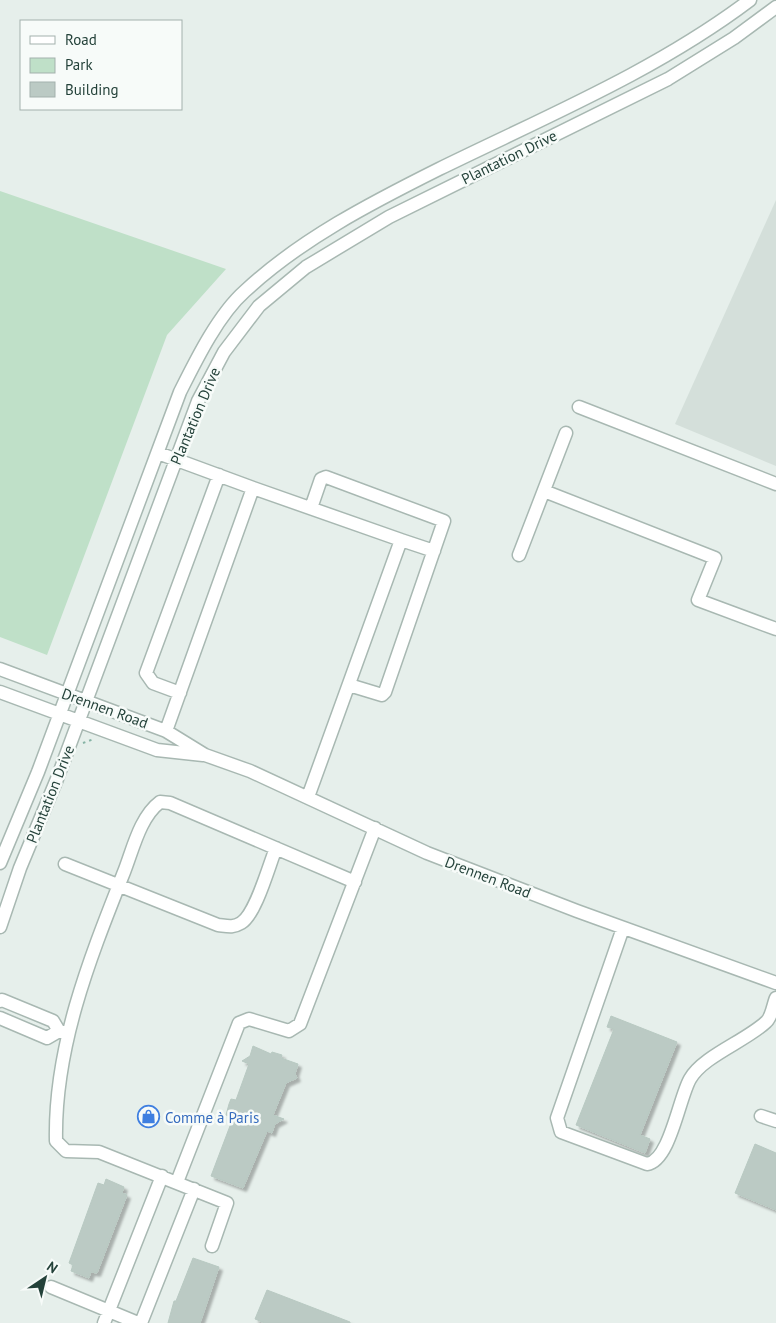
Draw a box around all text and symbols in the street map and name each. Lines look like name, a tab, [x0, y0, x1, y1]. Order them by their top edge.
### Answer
legend	[20, 20, 182, 110]
text: Road	[65, 30, 97, 49]
text: Park	[65, 55, 93, 74]
text: Building	[65, 80, 119, 99]
street label: Plantation Drive	[458, 126, 560, 188]
street label: Plantation Drive	[166, 364, 224, 468]
street label: Drennen Road	[59, 684, 151, 732]
street label: Plantation Drive	[22, 742, 78, 846]
street label: Drennen Road	[442, 852, 534, 902]
shop icon: Comme à Paris	[137, 1105, 161, 1129]
place label: Comme à Paris	[165, 1108, 259, 1127]
north arrow	[20, 1253, 70, 1303]
text: N	[44, 1257, 61, 1277]

